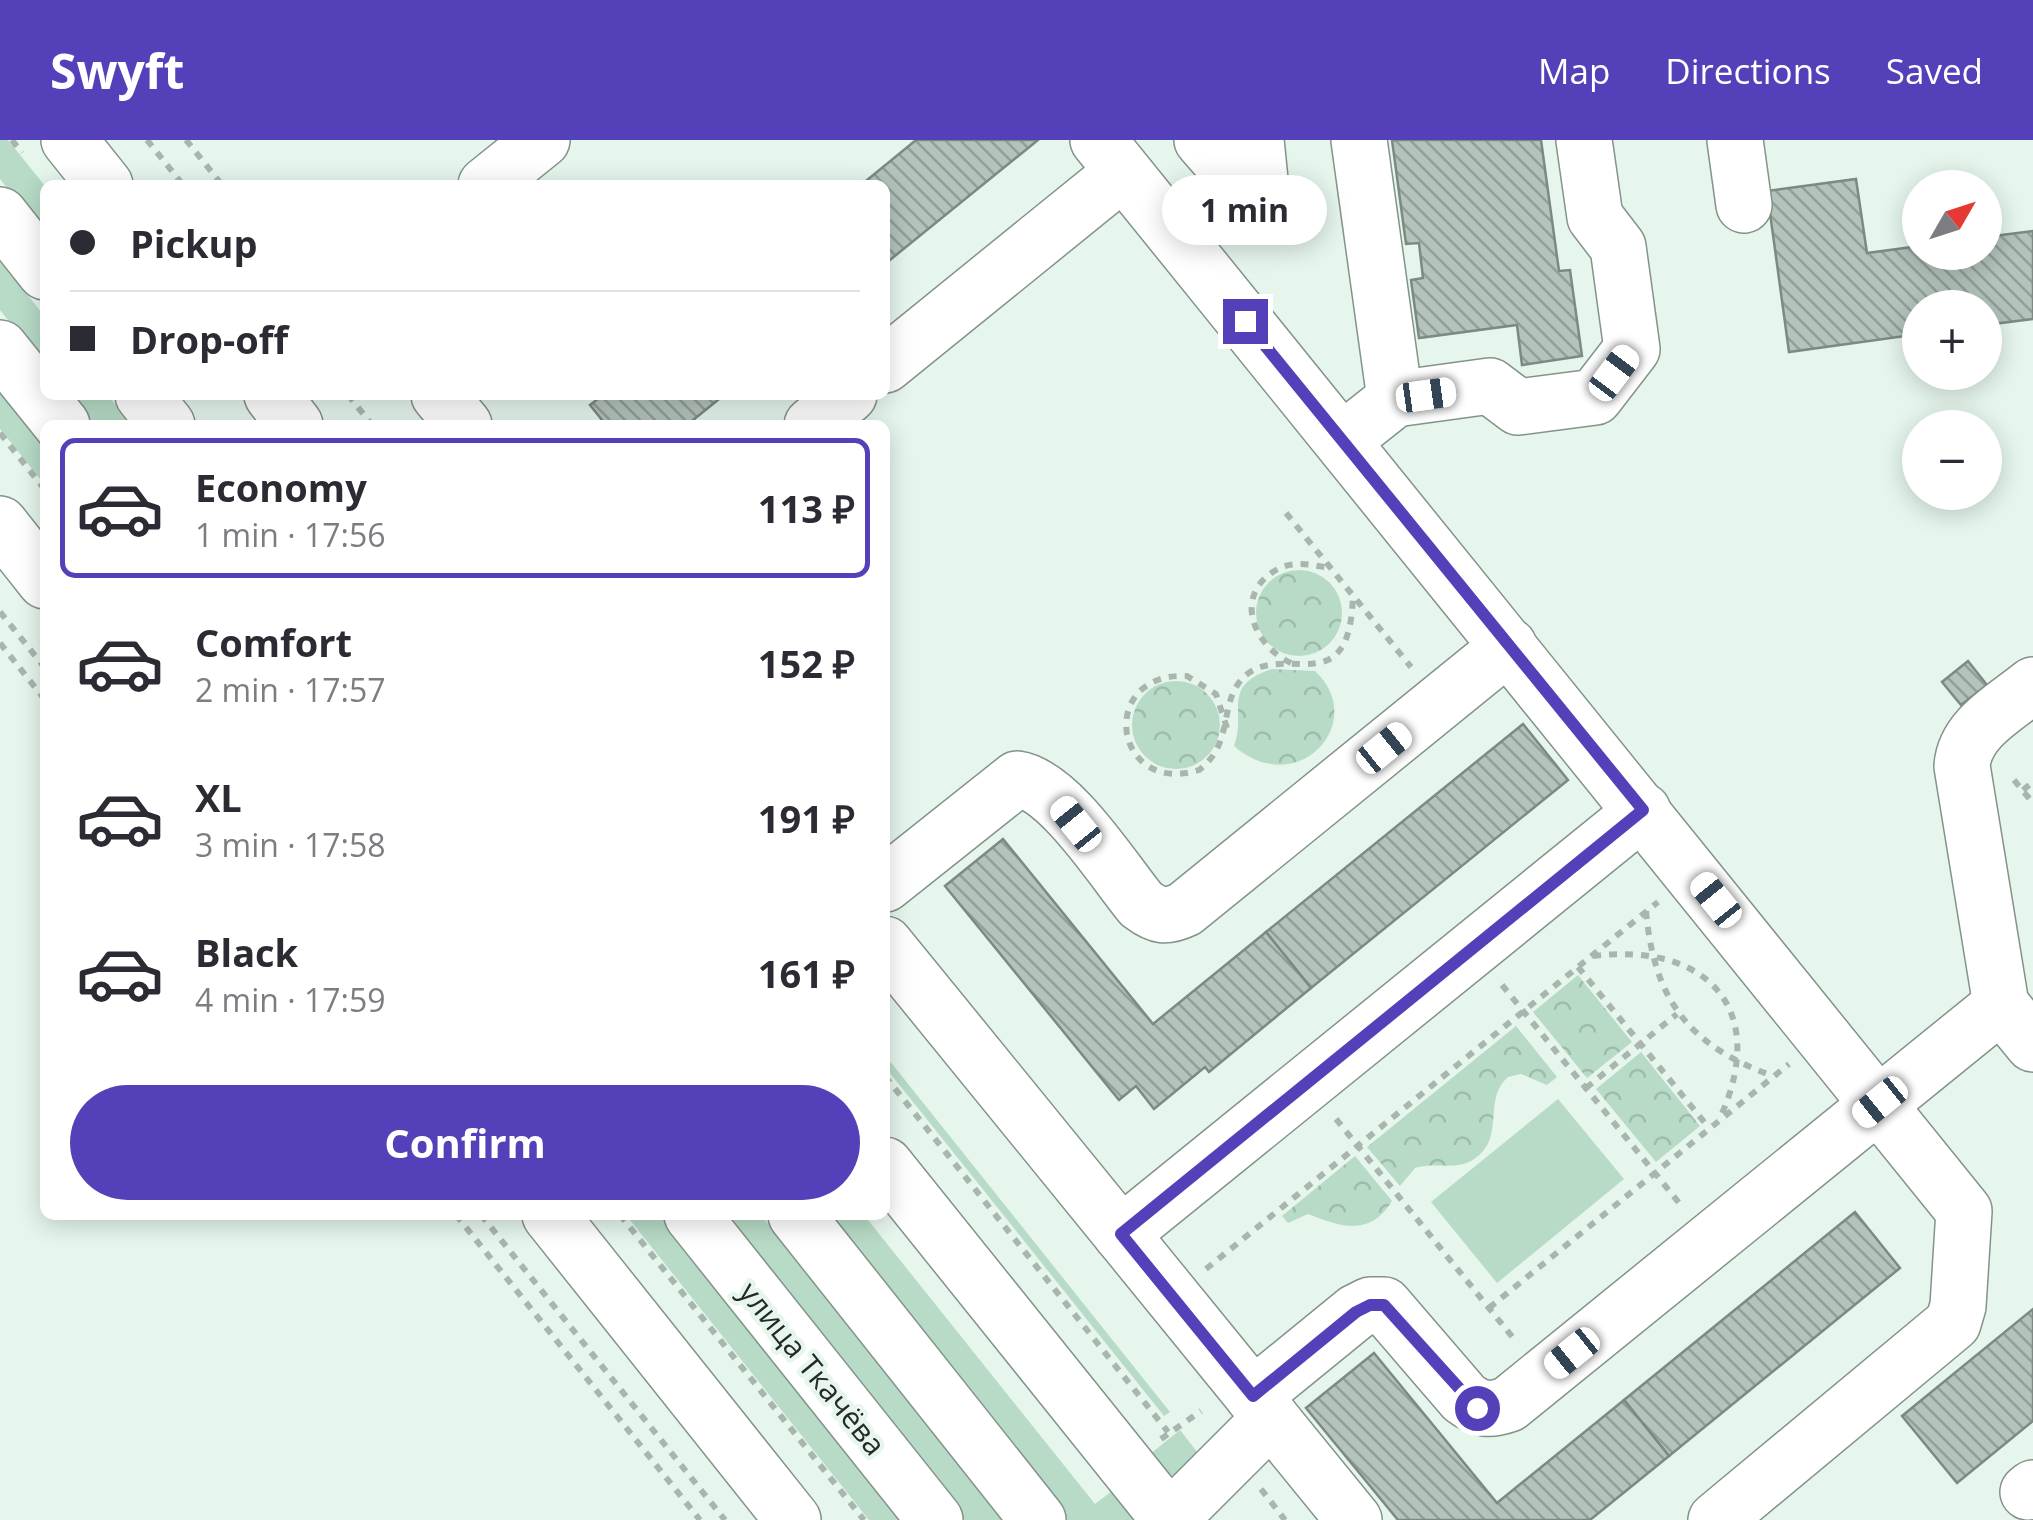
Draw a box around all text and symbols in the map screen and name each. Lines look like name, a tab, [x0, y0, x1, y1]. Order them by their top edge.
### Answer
text: Swyft	[50, 38, 184, 103]
text: Map	[1538, 47, 1610, 94]
text: Directions	[1665, 47, 1831, 94]
text: Saved	[1886, 47, 1983, 94]
north arrow	[1902, 170, 2002, 270]
map controls	[1902, 170, 2002, 510]
callout: 1 min	[1162, 176, 1328, 246]
text: 1 min	[1200, 188, 1289, 231]
text: Pickup	[130, 217, 258, 269]
button: +	[1902, 290, 2002, 390]
route end	[1223, 299, 1268, 344]
text: Drop-off	[130, 313, 288, 365]
car	[1584, 340, 1644, 406]
car	[1394, 376, 1458, 414]
button: −	[1902, 410, 2002, 510]
text: Economy	[195, 461, 367, 513]
icon: car	[75, 463, 165, 553]
text: 113 ₽	[758, 482, 855, 534]
text: 1 min · 17:56	[195, 513, 386, 556]
text: Comfort	[195, 616, 352, 668]
icon: car	[75, 618, 165, 708]
text: 152 ₽	[758, 637, 855, 689]
text: 2 min · 17:57	[195, 668, 386, 711]
car	[1351, 717, 1417, 779]
text: XL	[195, 771, 242, 823]
icon: car	[75, 773, 165, 863]
car	[1045, 791, 1107, 857]
text: 191 ₽	[758, 792, 855, 844]
text: 3 min · 17:58	[195, 823, 386, 866]
car	[1685, 867, 1747, 933]
text: Black	[195, 926, 298, 978]
icon: car	[75, 928, 165, 1018]
text: 161 ₽	[758, 947, 855, 999]
text: 4 min · 17:59	[195, 978, 386, 1021]
car	[1847, 1071, 1913, 1133]
button: Confirm	[70, 1085, 860, 1200]
street label: улица Ткачёва	[730, 1273, 896, 1463]
car	[1539, 1322, 1605, 1384]
route start	[1455, 1386, 1500, 1431]

